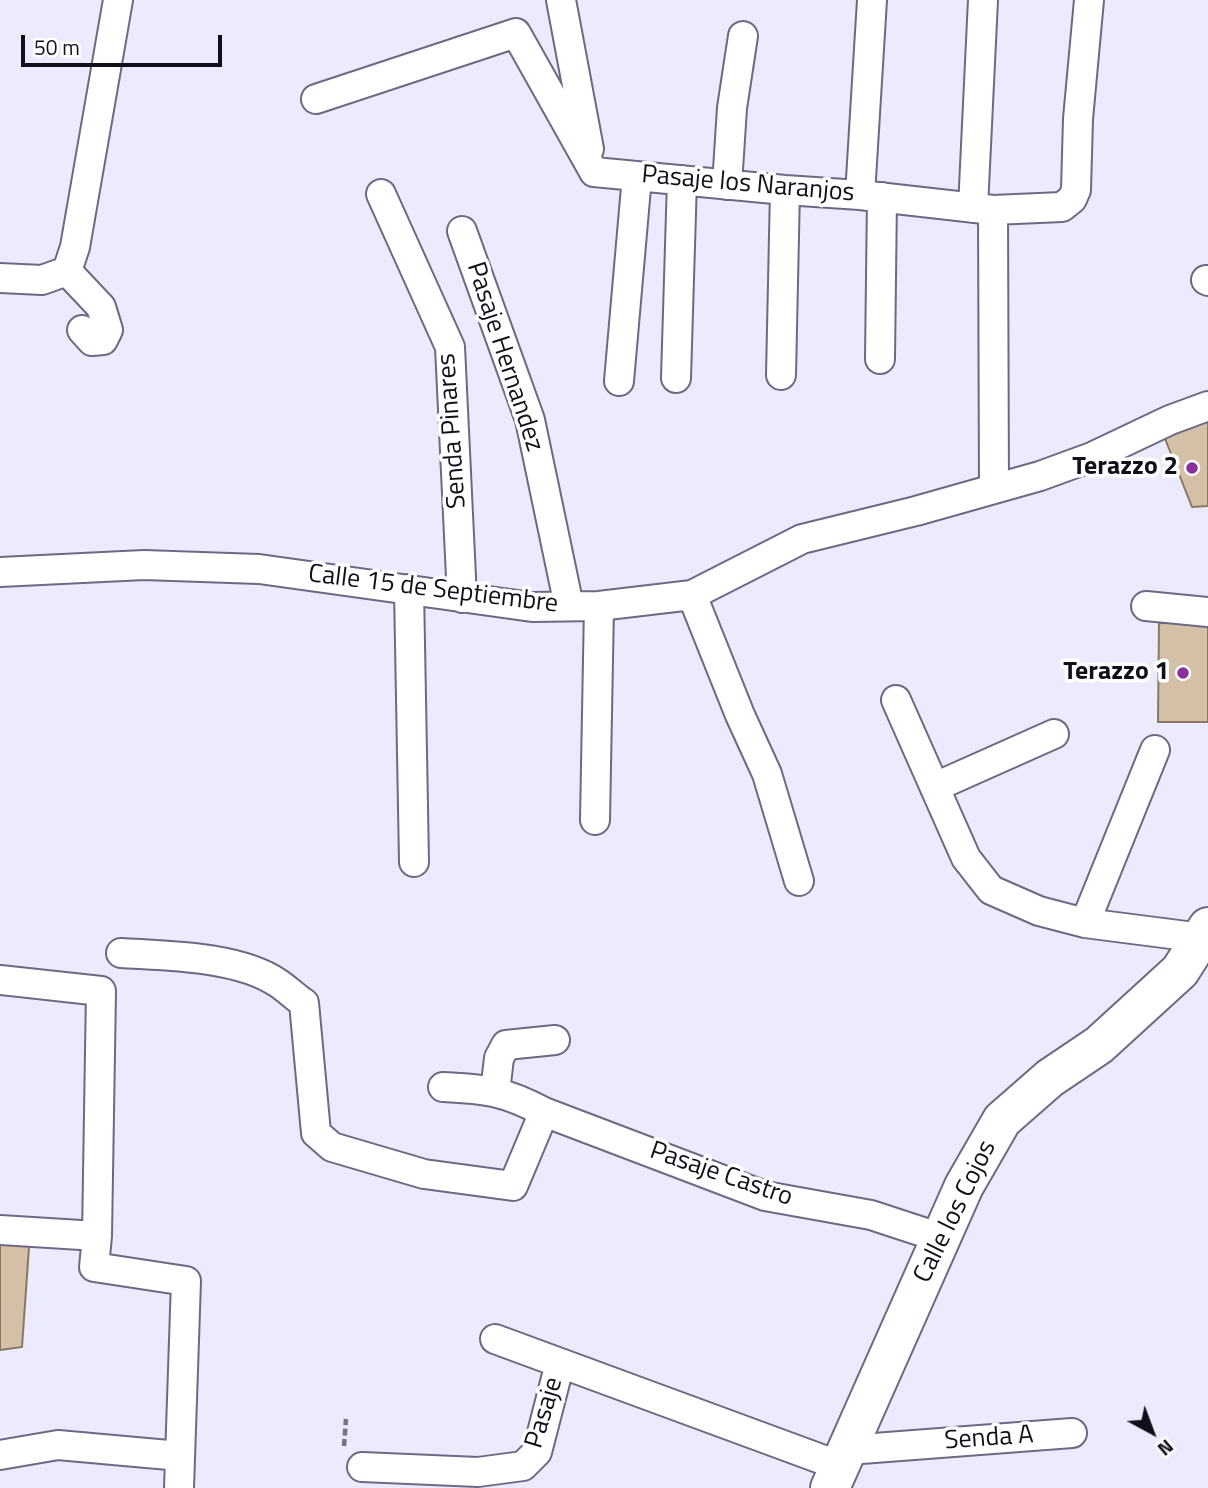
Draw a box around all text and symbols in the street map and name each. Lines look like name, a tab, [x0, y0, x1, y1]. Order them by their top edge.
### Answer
scale bar	[24, 21, 226, 65]
text: 50 m	[34, 31, 80, 63]
street label: Pasaje los Naranjos	[640, 160, 856, 210]
street label: Pasaje Hernandez	[459, 258, 549, 456]
street label: Senda Pinares	[432, 352, 474, 510]
place label: Terazzo 2	[1072, 452, 1178, 484]
marker: Terazzo 2	[1184, 460, 1200, 476]
street label: Calle 15 de Septiembre	[306, 559, 560, 621]
place label: Terazzo 1	[1063, 657, 1169, 689]
marker: Terazzo 1	[1175, 665, 1191, 681]
street label: Pasaje Castro	[646, 1136, 796, 1214]
street label: Calle los Cojos	[908, 1136, 1004, 1288]
street label: Pasaje	[520, 1374, 570, 1452]
north arrow	[1117, 1397, 1187, 1467]
street label: Senda A	[943, 1420, 1035, 1458]
text: N	[1152, 1433, 1181, 1463]

